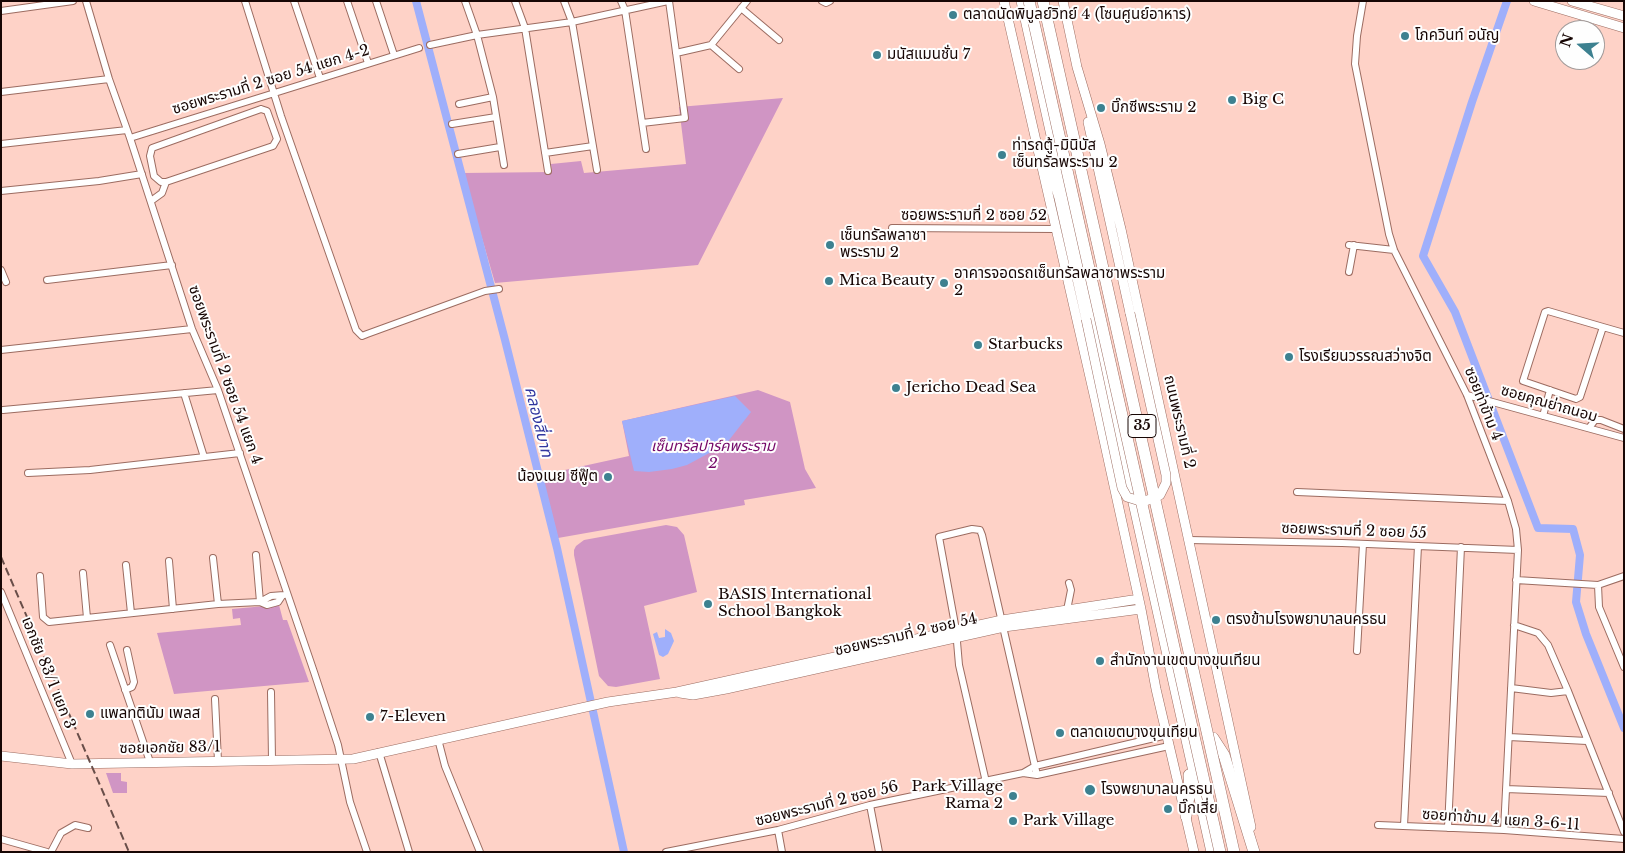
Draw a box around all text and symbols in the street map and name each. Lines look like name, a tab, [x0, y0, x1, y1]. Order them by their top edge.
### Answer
place label: ตลาดนัดพิบูลย์วิทย์ 4 (โซนศูนย์อาหาร)	[963, 6, 1191, 24]
marker: ตลาดนัดพิบูลย์วิทย์ 4 (โซนศูนย์อาหาร)	[947, 9, 959, 21]
north arrow	[1555, 20, 1605, 70]
place label: โภควินท์ อนัญ	[1415, 27, 1499, 45]
marker: โภควินท์ อนัญ	[1399, 30, 1411, 42]
text: N	[1556, 31, 1577, 50]
street label: ซอยพระรามที่ 2 ซอย 54 แยก 4-2	[170, 41, 372, 119]
place label: มนัสแมนชั่น 7	[887, 46, 970, 64]
marker: มนัสแมนชั่น 7	[871, 49, 883, 61]
place label: Big C	[1242, 91, 1284, 109]
marker: Big C	[1226, 94, 1238, 106]
place label: บิ๊กซีพระราม 2	[1111, 99, 1196, 117]
marker: บิ๊กซีพระราม 2	[1095, 102, 1107, 114]
place label: ท่ารถตู้-มินิบัส เซ็นทรัลพระราม 2	[1012, 137, 1118, 172]
marker: ท่ารถตู้-มินิบัส เซ็นทรัลพระราม 2	[996, 149, 1008, 161]
street label: ซอยพระรามที่ 2 ซอย 52	[901, 207, 1047, 225]
place label: เซ็นทรัลพลาซา พระราม 2	[840, 227, 926, 262]
marker: เซ็นทรัลพลาซา พระราม 2	[824, 239, 836, 251]
place label: อาคารจอดรถเซ็นทรัลพลาซาพระราม 2	[954, 265, 1165, 300]
place label: Mica Beauty	[839, 272, 935, 290]
marker: Mica Beauty	[823, 275, 835, 287]
marker: อาคารจอดรถเซ็นทรัลพลาซาพระราม 2	[938, 277, 950, 289]
street label: ซอยพระรามที่ 2 ซอย 54 แยก 4	[184, 283, 266, 467]
place label: Starbucks	[988, 336, 1063, 354]
marker: Starbucks	[972, 339, 984, 351]
place label: โรงเรียนวรรณสว่างจิต	[1299, 348, 1432, 366]
marker: โรงเรียนวรรณสว่างจิต	[1283, 351, 1295, 363]
street label: ซอยท่าข้าม 4	[1460, 365, 1506, 443]
street label: ถนนพระรามที่ 2	[1159, 373, 1199, 471]
place label: Jericho Dead Sea	[906, 379, 1036, 397]
marker: Jericho Dead Sea	[890, 382, 902, 394]
street label: ซอยคุณย่าถนอม	[1499, 382, 1599, 426]
water label: คลองสี่บาท	[520, 385, 556, 459]
road number: 35	[1128, 414, 1156, 438]
park label: เซ็นทรัลปาร์คพระราม 2	[651, 438, 775, 473]
place label: น้องเนย ซีฟู๊ต	[517, 468, 598, 486]
marker: น้องเนย ซีฟู๊ต	[602, 471, 614, 483]
street label: ซอยพระรามที่ 2 ซอย 55	[1281, 519, 1427, 543]
place label: BASIS International School Bangkok	[718, 586, 872, 621]
marker: BASIS International School Bangkok	[702, 598, 714, 610]
street label: ซอยพระรามที่ 2 ซอย 54	[833, 610, 979, 660]
place label: ตรงข้ามโรงพยาบาลนครธน	[1226, 611, 1386, 629]
street label: เอกชัย 83/1 แยก 3	[17, 614, 79, 732]
marker: ตรงข้ามโรงพยาบาลนครธน	[1210, 614, 1222, 626]
place label: สำนักงานเขตบางขุนเทียน	[1110, 652, 1260, 670]
marker: สำนักงานเขตบางขุนเทียน	[1094, 655, 1106, 667]
place label: แพลทตินัม เพลส	[100, 705, 200, 723]
marker: แพลทตินัม เพลส	[84, 708, 96, 720]
place label: 7-Eleven	[380, 708, 446, 726]
marker: 7-Eleven	[364, 711, 376, 723]
place label: ตลาดเขตบางขุนเทียน	[1070, 724, 1198, 742]
marker: ตลาดเขตบางขุนเทียน	[1054, 727, 1066, 739]
street label: ซอยเอกชัย 83/1	[119, 738, 221, 758]
street label: ซอยพระรามที่ 2 ซอย 56	[754, 778, 900, 830]
place label: Park Village Rama 2	[912, 778, 1003, 813]
place label: โรงพยาบาลนครธน	[1101, 781, 1213, 799]
marker: โรงพยาบาลนครธน	[1083, 783, 1097, 797]
marker: Park Village Rama 2	[1007, 790, 1019, 802]
place label: บิ๊กเสี่ย	[1178, 800, 1218, 818]
marker: บิ๊กเสี่ย	[1162, 803, 1174, 815]
street label: ซอยท่าข้าม 4 แยก 3-6-11	[1421, 805, 1581, 835]
place label: Park Village	[1023, 812, 1114, 830]
marker: Park Village	[1007, 815, 1019, 827]

